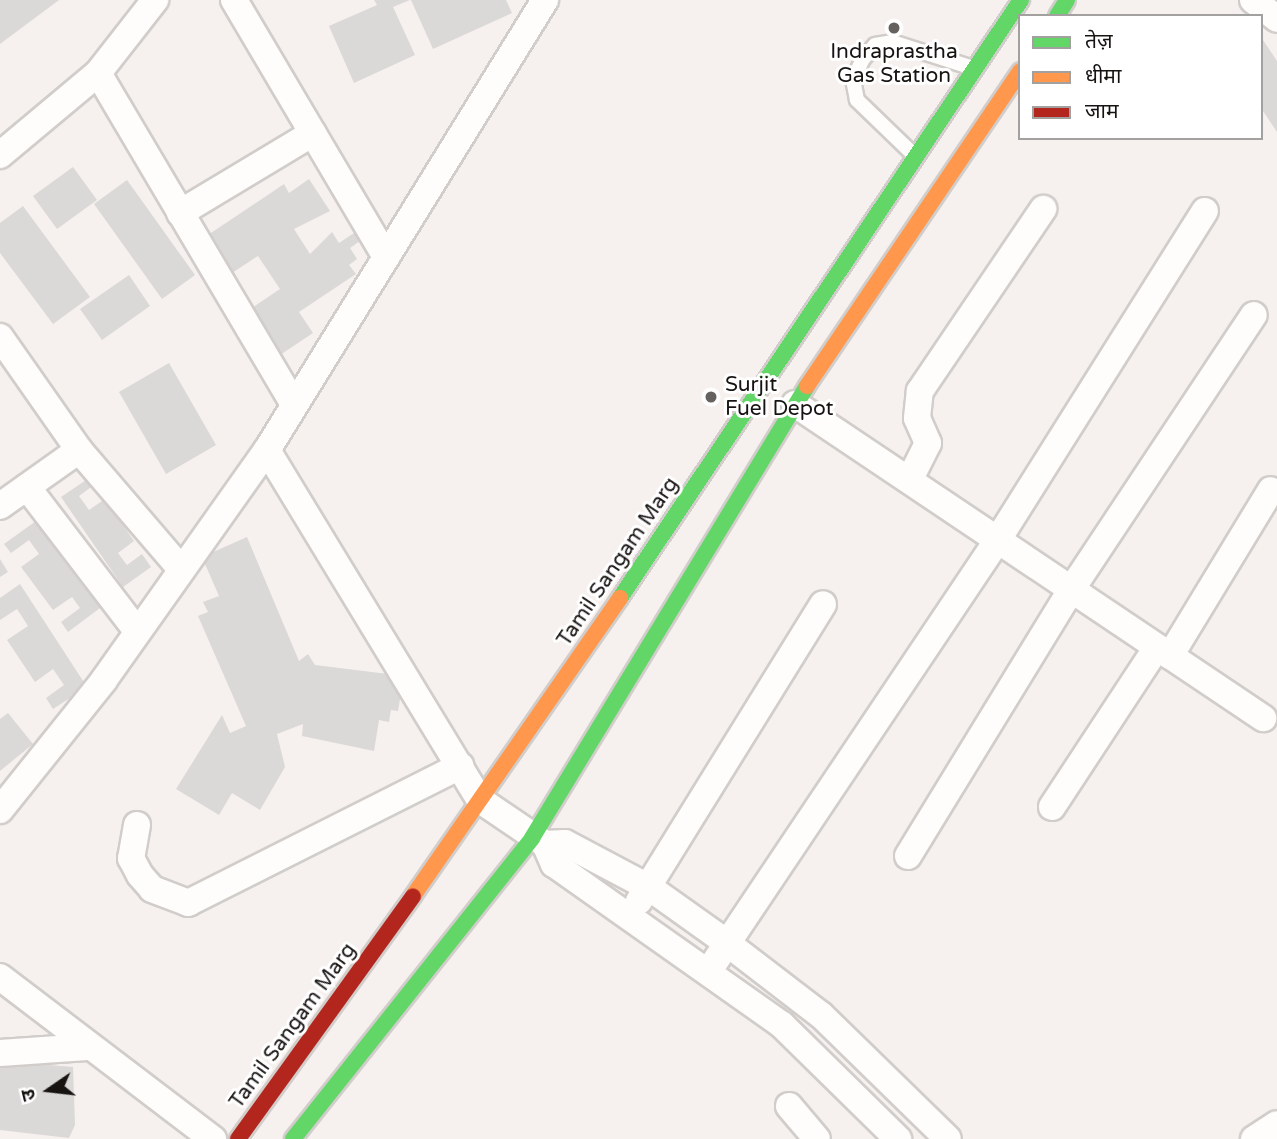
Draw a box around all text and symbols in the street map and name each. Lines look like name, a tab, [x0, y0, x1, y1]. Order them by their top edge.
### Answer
legend	[1018, 14, 1263, 140]
marker: Indraprastha Gas Station	[886, 20, 902, 36]
text: तेज़	[1085, 29, 1113, 54]
place label: Indraprastha Gas Station	[830, 39, 958, 89]
text: धीमा	[1085, 64, 1121, 89]
text: जाम	[1085, 99, 1119, 124]
place label: Surjit Fuel Depot	[725, 372, 834, 422]
marker: Surjit Fuel Depot	[703, 389, 719, 405]
street label: Tamil Sangam Marg	[552, 473, 684, 651]
street label: Tamil Sangam Marg	[224, 938, 362, 1114]
north arrow	[14, 1055, 84, 1125]
text: उ	[17, 1087, 41, 1103]

